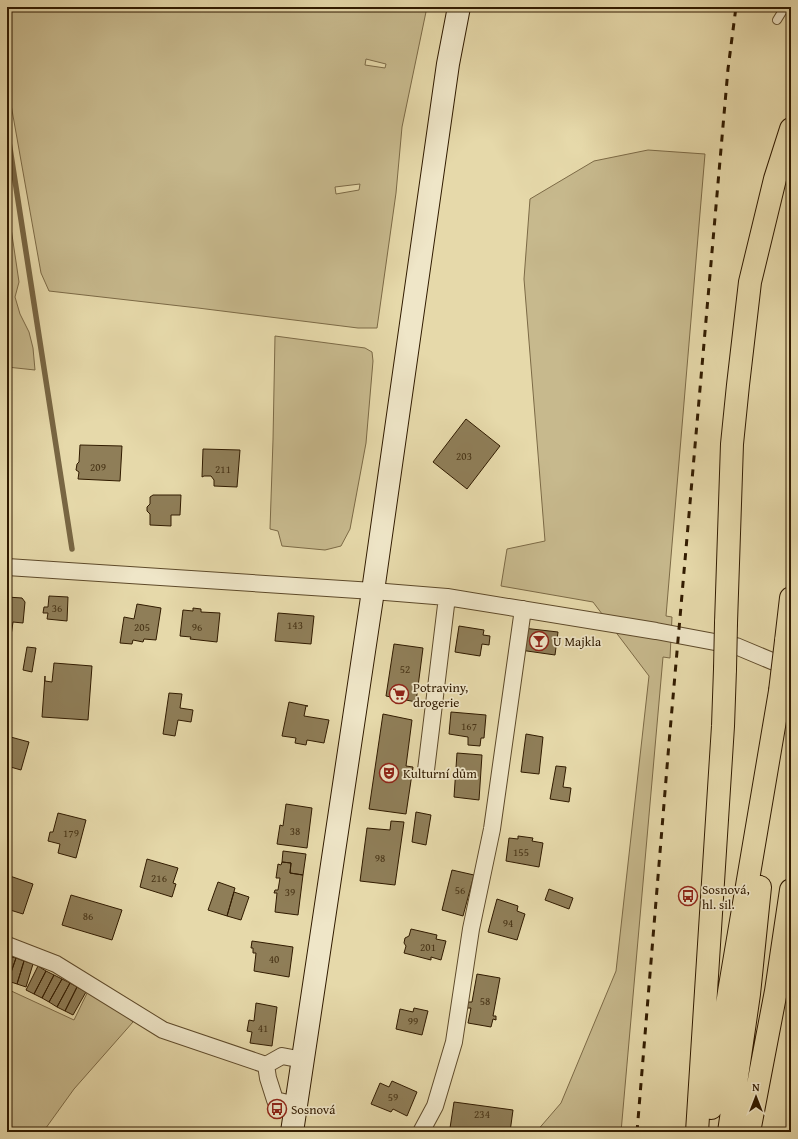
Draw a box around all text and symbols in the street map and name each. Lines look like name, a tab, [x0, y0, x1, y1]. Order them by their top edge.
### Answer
house number: 203	[456, 448, 472, 464]
house number: 209	[90, 459, 106, 475]
house number: 211	[215, 461, 231, 477]
house number: 36	[52, 600, 62, 616]
house number: 143	[287, 617, 303, 633]
house number: 205	[134, 619, 150, 635]
house number: 96	[192, 619, 202, 635]
bar icon: U Majkla	[528, 630, 550, 652]
place label: U Majkla	[553, 632, 602, 651]
house number: 52	[400, 661, 410, 677]
place label: Potraviny, drogerie	[413, 678, 468, 712]
supermarket icon: Potraviny, drogerie	[388, 683, 410, 705]
house number: 167	[461, 718, 477, 734]
theatre icon: Kulturní dům	[378, 762, 400, 784]
place label: Kulturní dům	[403, 764, 477, 783]
house number: 38	[290, 823, 300, 839]
house number: 179	[63, 825, 79, 841]
house number: 155	[513, 844, 529, 860]
house number: 98	[375, 850, 385, 866]
house number: 216	[151, 870, 167, 886]
place label: Sosnová, hl. sil.	[702, 880, 750, 914]
house number: 56	[455, 882, 465, 898]
house number: 39	[285, 884, 295, 900]
bus stop icon: Sosnová, hl. sil.	[677, 885, 699, 907]
house number: 86	[83, 908, 93, 924]
house number: 94	[503, 915, 513, 931]
house number: 201	[420, 939, 436, 955]
house number: 40	[269, 951, 279, 967]
house number: 58	[480, 993, 490, 1009]
house number: 99	[408, 1013, 418, 1029]
house number: 41	[258, 1020, 268, 1036]
north arrow	[736, 1077, 776, 1117]
text: N	[752, 1079, 760, 1095]
house number: 59	[388, 1089, 398, 1105]
bus stop icon: Sosnová	[266, 1098, 288, 1120]
place label: Sosnová	[291, 1100, 336, 1119]
house number: 234	[474, 1106, 490, 1122]

